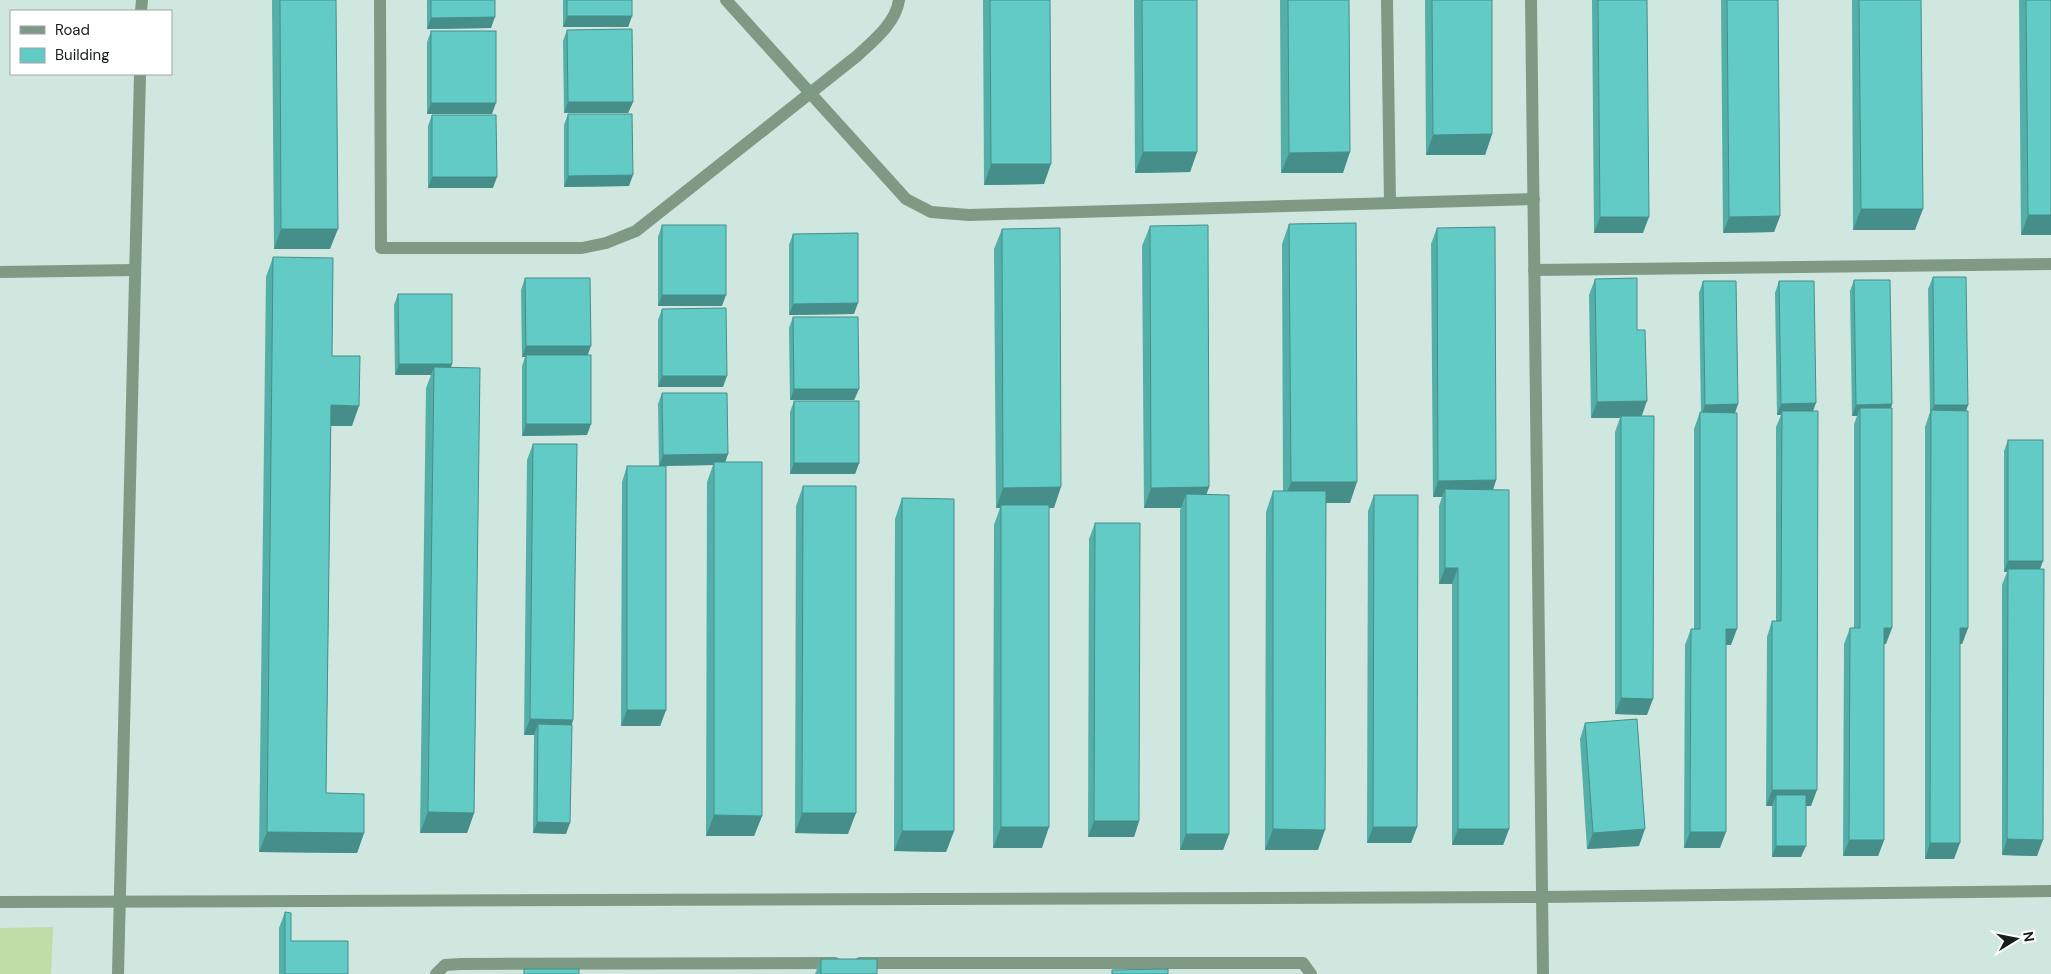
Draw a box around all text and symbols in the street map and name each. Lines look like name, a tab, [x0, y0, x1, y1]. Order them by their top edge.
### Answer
legend	[10, 10, 172, 75]
text: Road	[55, 20, 90, 40]
text: Building	[55, 45, 110, 65]
north arrow	[1991, 914, 2041, 964]
text: N	[2019, 930, 2039, 943]

